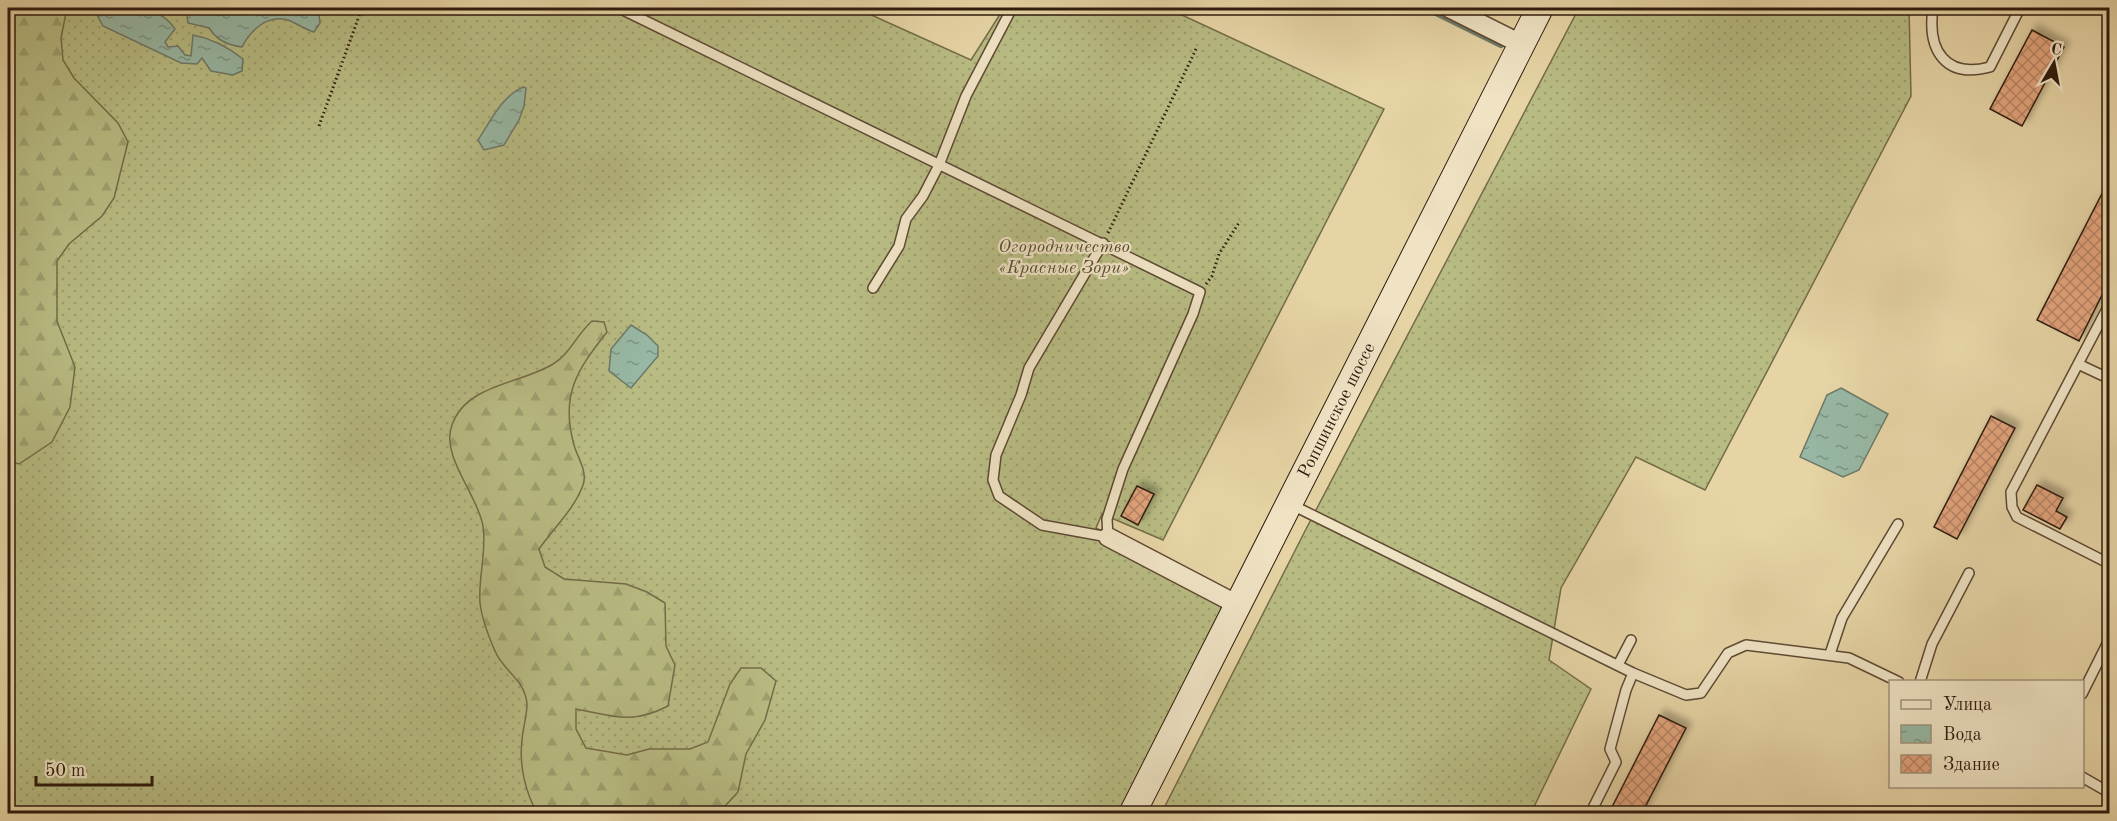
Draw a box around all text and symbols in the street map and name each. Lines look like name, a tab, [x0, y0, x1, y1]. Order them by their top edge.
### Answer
north arrow	[2024, 33, 2084, 93]
text: С	[2050, 41, 2063, 59]
park label: Огородничество «Красные Зори»	[998, 238, 1130, 277]
street label: Ропшинское шоссе	[1295, 340, 1379, 481]
legend	[1889, 680, 2084, 788]
text: Улица	[1943, 696, 1992, 714]
text: Вода	[1943, 726, 1982, 744]
scale bar	[36, 749, 152, 787]
text: Здание	[1943, 756, 2000, 774]
text: 50 m	[45, 762, 85, 780]

